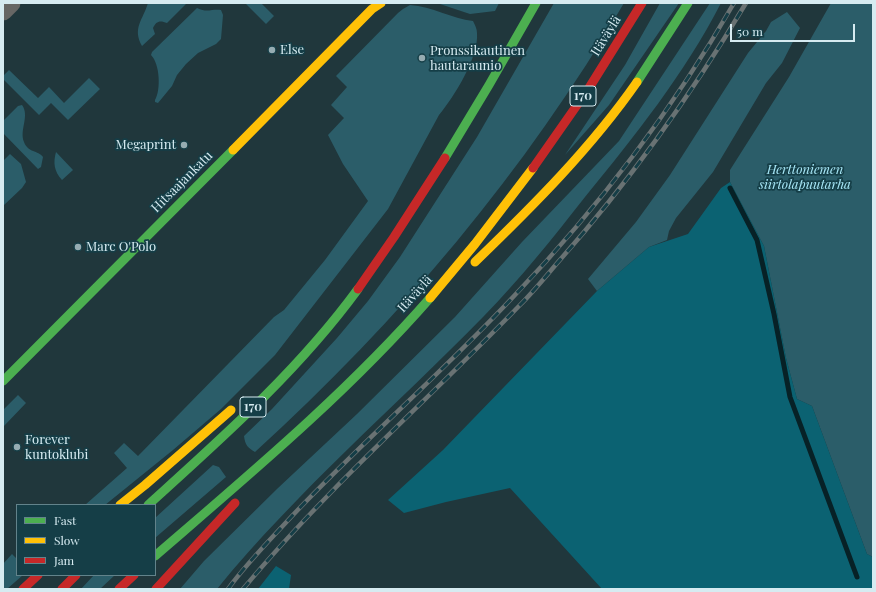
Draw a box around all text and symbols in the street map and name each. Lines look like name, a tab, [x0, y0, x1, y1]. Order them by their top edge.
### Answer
street label: Itäväylä	[588, 13, 624, 59]
scale bar	[732, 16, 857, 42]
text: 50 m	[737, 23, 763, 39]
place label: Else	[280, 42, 304, 58]
place label: Pronssikautinen hautaraunio	[430, 43, 525, 74]
marker: Else	[267, 45, 277, 55]
marker: Pronssikautinen hautaraunio	[417, 53, 427, 63]
road number: 170	[570, 86, 596, 106]
place label: Megaprint	[116, 137, 176, 153]
marker: Megaprint	[179, 140, 189, 150]
street label: Hitsaajankatu	[148, 148, 216, 216]
park label: Herttoniemen siirtolapuutarha	[759, 162, 851, 193]
place label: Marc O'Polo	[86, 239, 156, 255]
marker: Marc O'Polo	[73, 242, 83, 252]
street label: Itäväylä	[394, 272, 436, 316]
road number: 170	[240, 397, 266, 417]
place label: Forever kuntoklubi	[25, 432, 88, 463]
marker: Forever kuntoklubi	[12, 442, 22, 452]
legend	[16, 504, 156, 576]
text: Fast	[54, 512, 76, 528]
text: Slow	[54, 532, 80, 548]
text: Jam	[54, 552, 74, 568]

